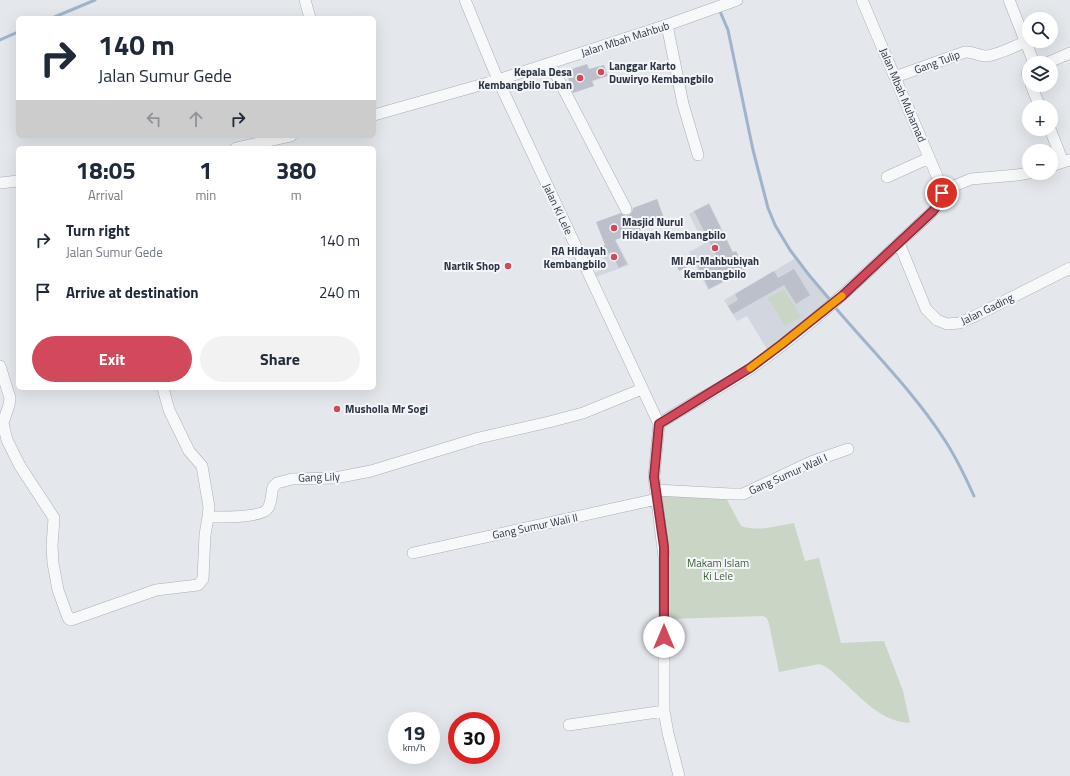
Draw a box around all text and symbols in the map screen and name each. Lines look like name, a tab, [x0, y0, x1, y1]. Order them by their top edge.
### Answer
map controls	[1022, 12, 1058, 180]
button: search	[1022, 12, 1058, 48]
street label: Jalan Mbah Mahbub	[579, 17, 671, 61]
text: 140 m	[98, 23, 175, 66]
icon: right	[32, 32, 84, 84]
street label: Jalan Mbah Muhamad	[876, 45, 930, 145]
street label: Gang Tulip	[912, 46, 962, 78]
button: layers	[1022, 56, 1058, 92]
place label: Langgar Karto Duwiryo Kembangbilo	[609, 58, 714, 87]
text: Jalan Sumur Gede	[98, 62, 232, 89]
place label: Kepala Desa Kembangbilo Tuban	[478, 64, 572, 93]
marker: Langgar Karto Duwiryo Kembangbilo	[596, 67, 606, 77]
marker: Kepala Desa Kembangbilo Tuban	[575, 73, 585, 83]
button: +	[1022, 100, 1058, 136]
icon: left	[143, 108, 165, 130]
icon: ahead	[185, 108, 207, 130]
icon: right	[227, 108, 249, 130]
button: −	[1022, 144, 1058, 180]
text: 18:05	[76, 152, 136, 188]
text: 1	[199, 152, 213, 188]
text: 380	[276, 152, 316, 188]
pin	[925, 176, 959, 210]
street label: Jalan Ki Lele	[539, 181, 577, 238]
icon: arrive	[931, 182, 953, 204]
text: Arrival	[88, 185, 123, 205]
text: min	[195, 185, 216, 205]
text: m	[291, 185, 302, 205]
place label: Masjid Nurul Hidayah Kembangbilo	[622, 214, 726, 243]
text: Turn right	[66, 219, 130, 242]
marker: Masjid Nurul Hidayah Kembangbilo	[609, 223, 619, 233]
icon: right	[32, 229, 54, 251]
text: 140 m	[319, 229, 360, 252]
text: Jalan Sumur Gede	[66, 242, 163, 262]
place label: RA Hidayah Kembangbilo	[544, 243, 606, 272]
marker: MI Al-Mahbubiyah Kembangbilo	[710, 243, 720, 253]
marker: RA Hidayah Kembangbilo	[609, 252, 619, 262]
place label: MI Al-Mahbubiyah Kembangbilo	[671, 253, 759, 282]
place label: Nartik Shop	[444, 258, 500, 274]
marker: Nartik Shop	[503, 261, 513, 271]
icon: arrive	[32, 281, 54, 303]
text: Arrive at destination	[66, 281, 199, 304]
text: 240 m	[319, 281, 360, 304]
street label: Jalan Gading	[958, 289, 1016, 329]
button: Exit	[32, 336, 192, 382]
button: Share	[200, 336, 360, 382]
place label: Musholla Mr Sogi	[345, 401, 428, 417]
marker: Musholla Mr Sogi	[332, 404, 342, 414]
street label: Gang Sumur Wali I	[746, 450, 830, 498]
street label: Gang Lily	[298, 468, 341, 486]
street label: Gang Sumur Wali II	[491, 509, 579, 543]
park label: Makam Islam Ki Lele	[687, 555, 749, 584]
position arrow	[643, 616, 685, 658]
speed limit sign: 30	[448, 712, 500, 764]
text: 19	[403, 717, 425, 748]
text: km/h	[403, 740, 425, 755]

